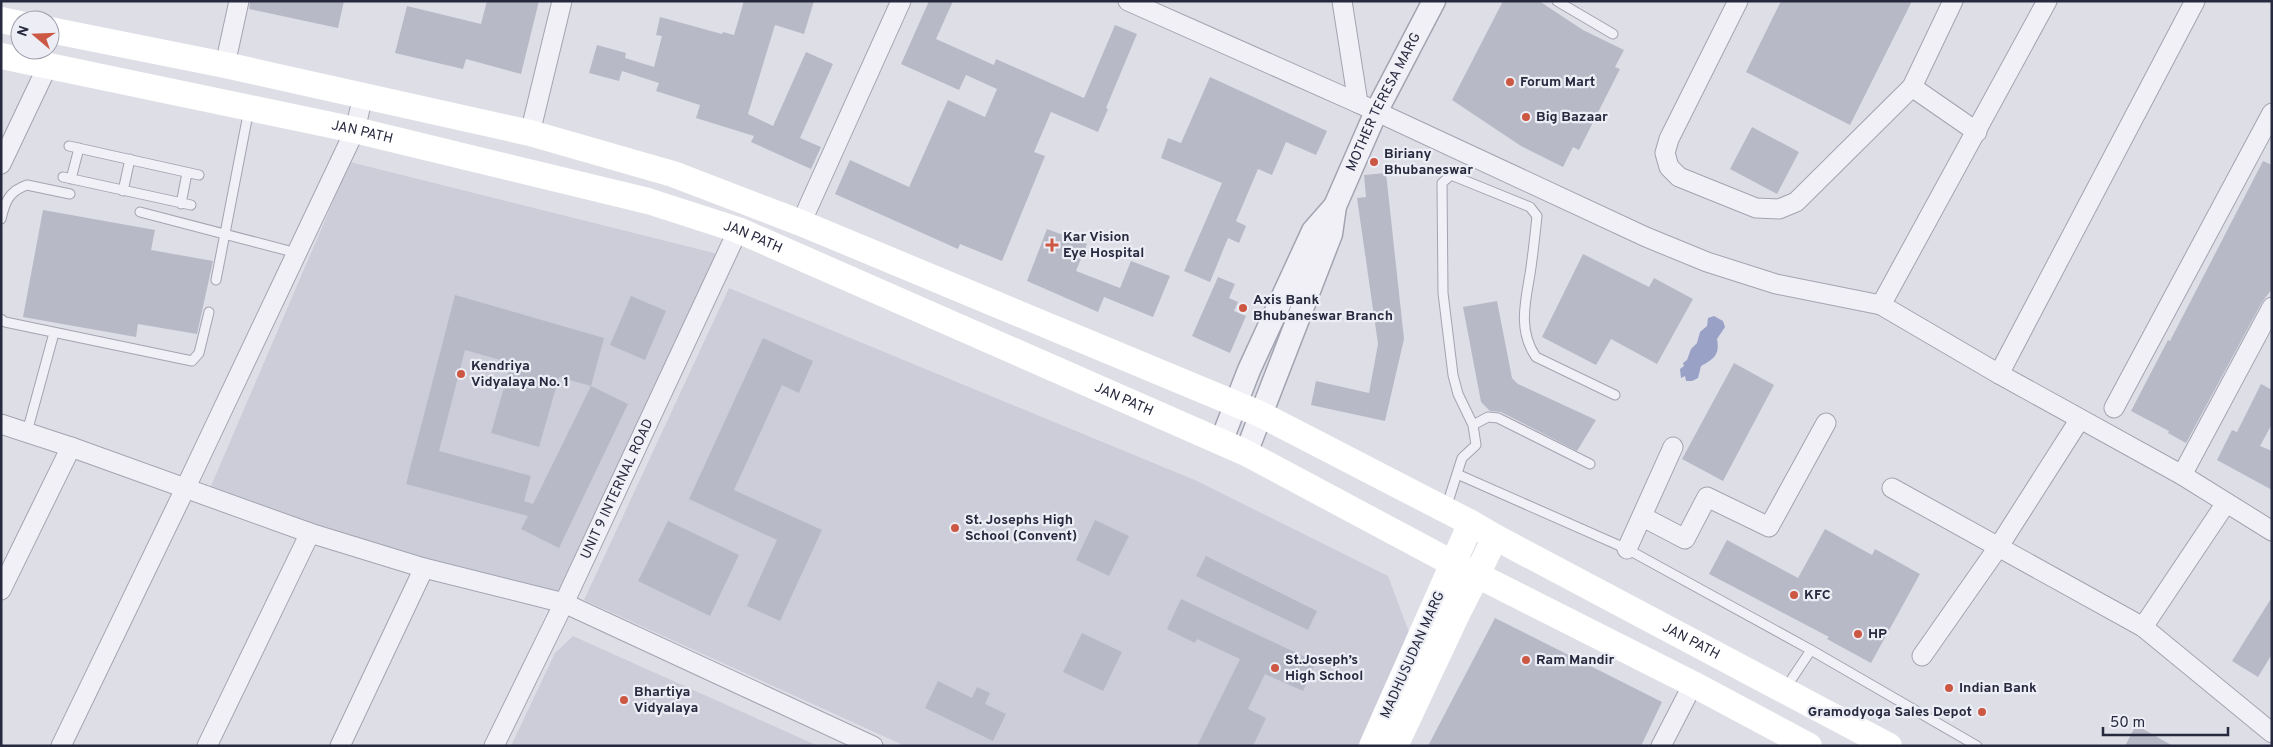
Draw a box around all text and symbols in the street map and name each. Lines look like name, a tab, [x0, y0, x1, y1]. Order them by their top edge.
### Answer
north arrow	[10, 10, 60, 60]
text: N	[14, 24, 34, 39]
street label: MOTHER TERESA MARG	[1343, 30, 1424, 174]
place label: Forum Mart	[1520, 74, 1595, 91]
marker: Forum Mart	[1504, 76, 1516, 88]
place label: Big Bazaar	[1536, 109, 1608, 126]
marker: Big Bazaar	[1520, 111, 1532, 123]
street label: JAN PATH	[330, 117, 395, 147]
place label: Biriany Bhubaneswar	[1384, 146, 1473, 179]
marker: Biriany Bhubaneswar	[1368, 156, 1380, 168]
street label: JAN PATH	[721, 217, 785, 257]
place label: Kar Vision Eye Hospital	[1063, 229, 1144, 262]
marker: Kar Vision Eye Hospital	[1045, 238, 1059, 252]
place label: Axis Bank Bhubaneswar Branch	[1253, 292, 1393, 325]
marker: Axis Bank Bhubaneswar Branch	[1237, 302, 1249, 314]
place label: Kendriya Vidyalaya No. 1	[471, 358, 569, 391]
marker: Kendriya Vidyalaya No. 1	[455, 368, 467, 380]
street label: JAN PATH	[1092, 379, 1156, 420]
street label: UNIT 9 INTERNAL ROAD	[577, 416, 657, 562]
place label: St. Josephs High School (Convent)	[965, 512, 1077, 545]
marker: St. Josephs High School (Convent)	[949, 522, 961, 534]
place label: KFC	[1804, 587, 1831, 604]
street label: MADHUSUDAN MARG	[1377, 589, 1449, 721]
marker: KFC	[1788, 589, 1800, 601]
street label: JAN PATH	[1659, 619, 1723, 663]
place label: HP	[1868, 626, 1887, 643]
marker: HP	[1852, 628, 1864, 640]
place label: St.Joseph’s High School	[1285, 652, 1363, 685]
place label: Ram Mandir	[1536, 652, 1615, 669]
marker: Ram Mandir	[1520, 654, 1532, 666]
marker: St.Joseph’s High School	[1269, 662, 1281, 674]
place label: Indian Bank	[1959, 680, 2037, 697]
marker: Indian Bank	[1943, 682, 1955, 694]
place label: Bhartiya Vidyalaya	[634, 684, 698, 717]
marker: Bhartiya Vidyalaya	[618, 694, 630, 706]
place label: Gramodyoga Sales Depot	[1808, 704, 1972, 721]
scale bar	[2103, 704, 2228, 736]
marker: Gramodyoga Sales Depot	[1976, 706, 1988, 718]
text: 50 m	[2110, 714, 2145, 733]

